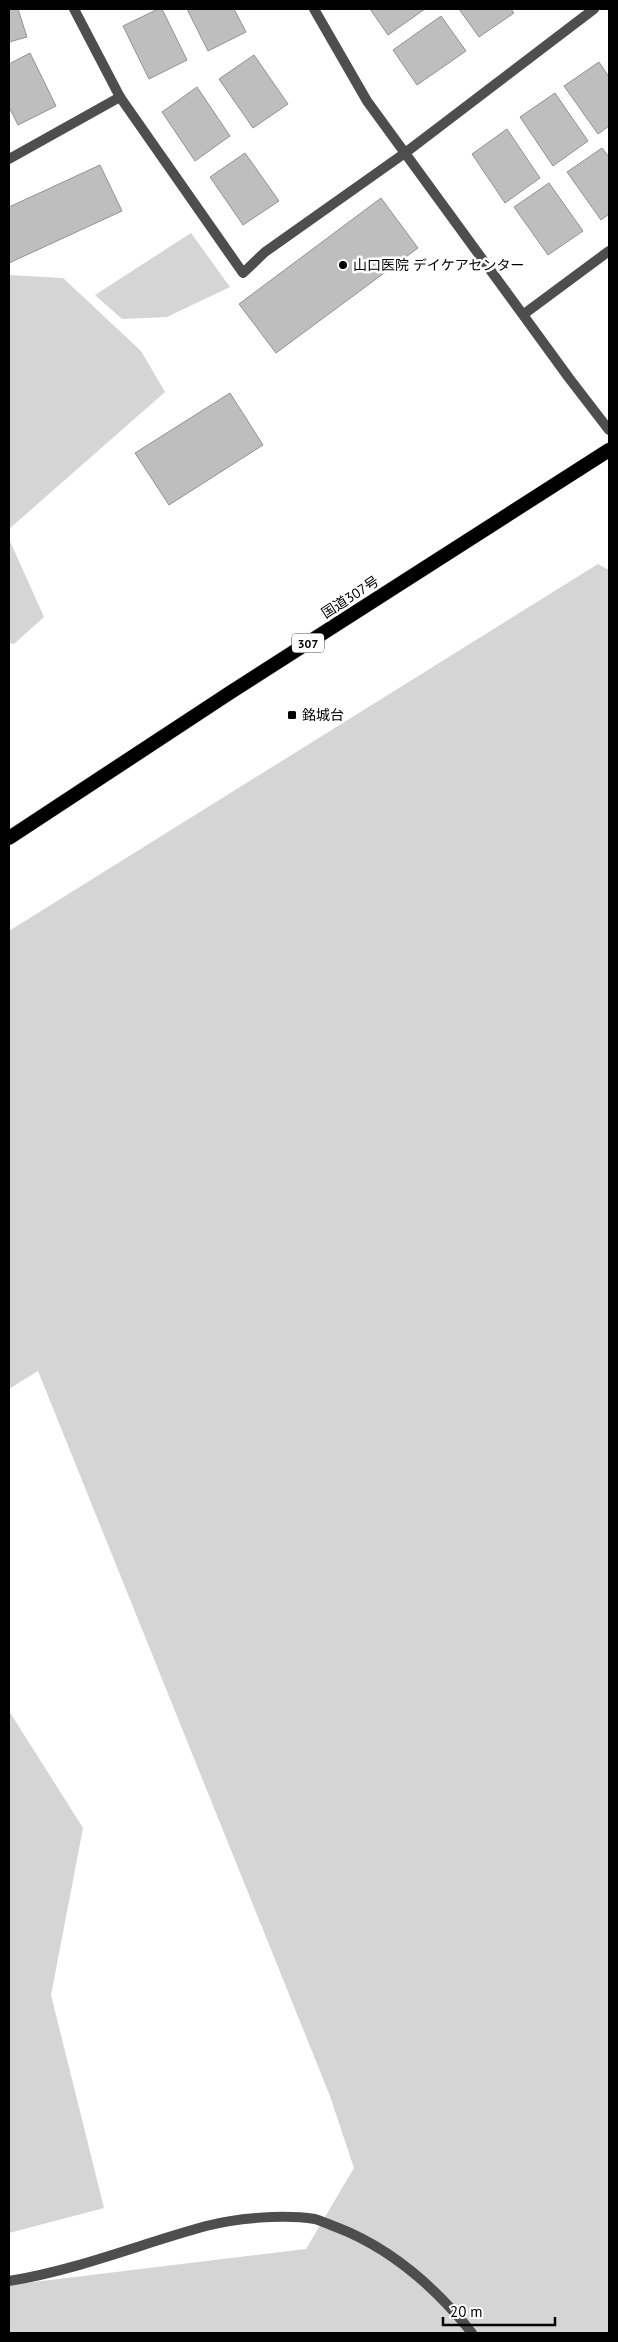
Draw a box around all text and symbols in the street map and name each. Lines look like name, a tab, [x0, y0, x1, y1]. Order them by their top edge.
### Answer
place label: 山口医院 デイケアセンター	[353, 256, 524, 274]
marker: 山口医院 デイケアセンター	[337, 259, 349, 271]
street label: 国道307号	[318, 572, 382, 622]
road number: 307	[292, 634, 324, 652]
place label: 銘城台	[302, 706, 344, 724]
marker: 銘城台	[286, 709, 298, 721]
scale bar	[443, 2294, 556, 2326]
text: 20 m	[450, 2302, 483, 2321]

